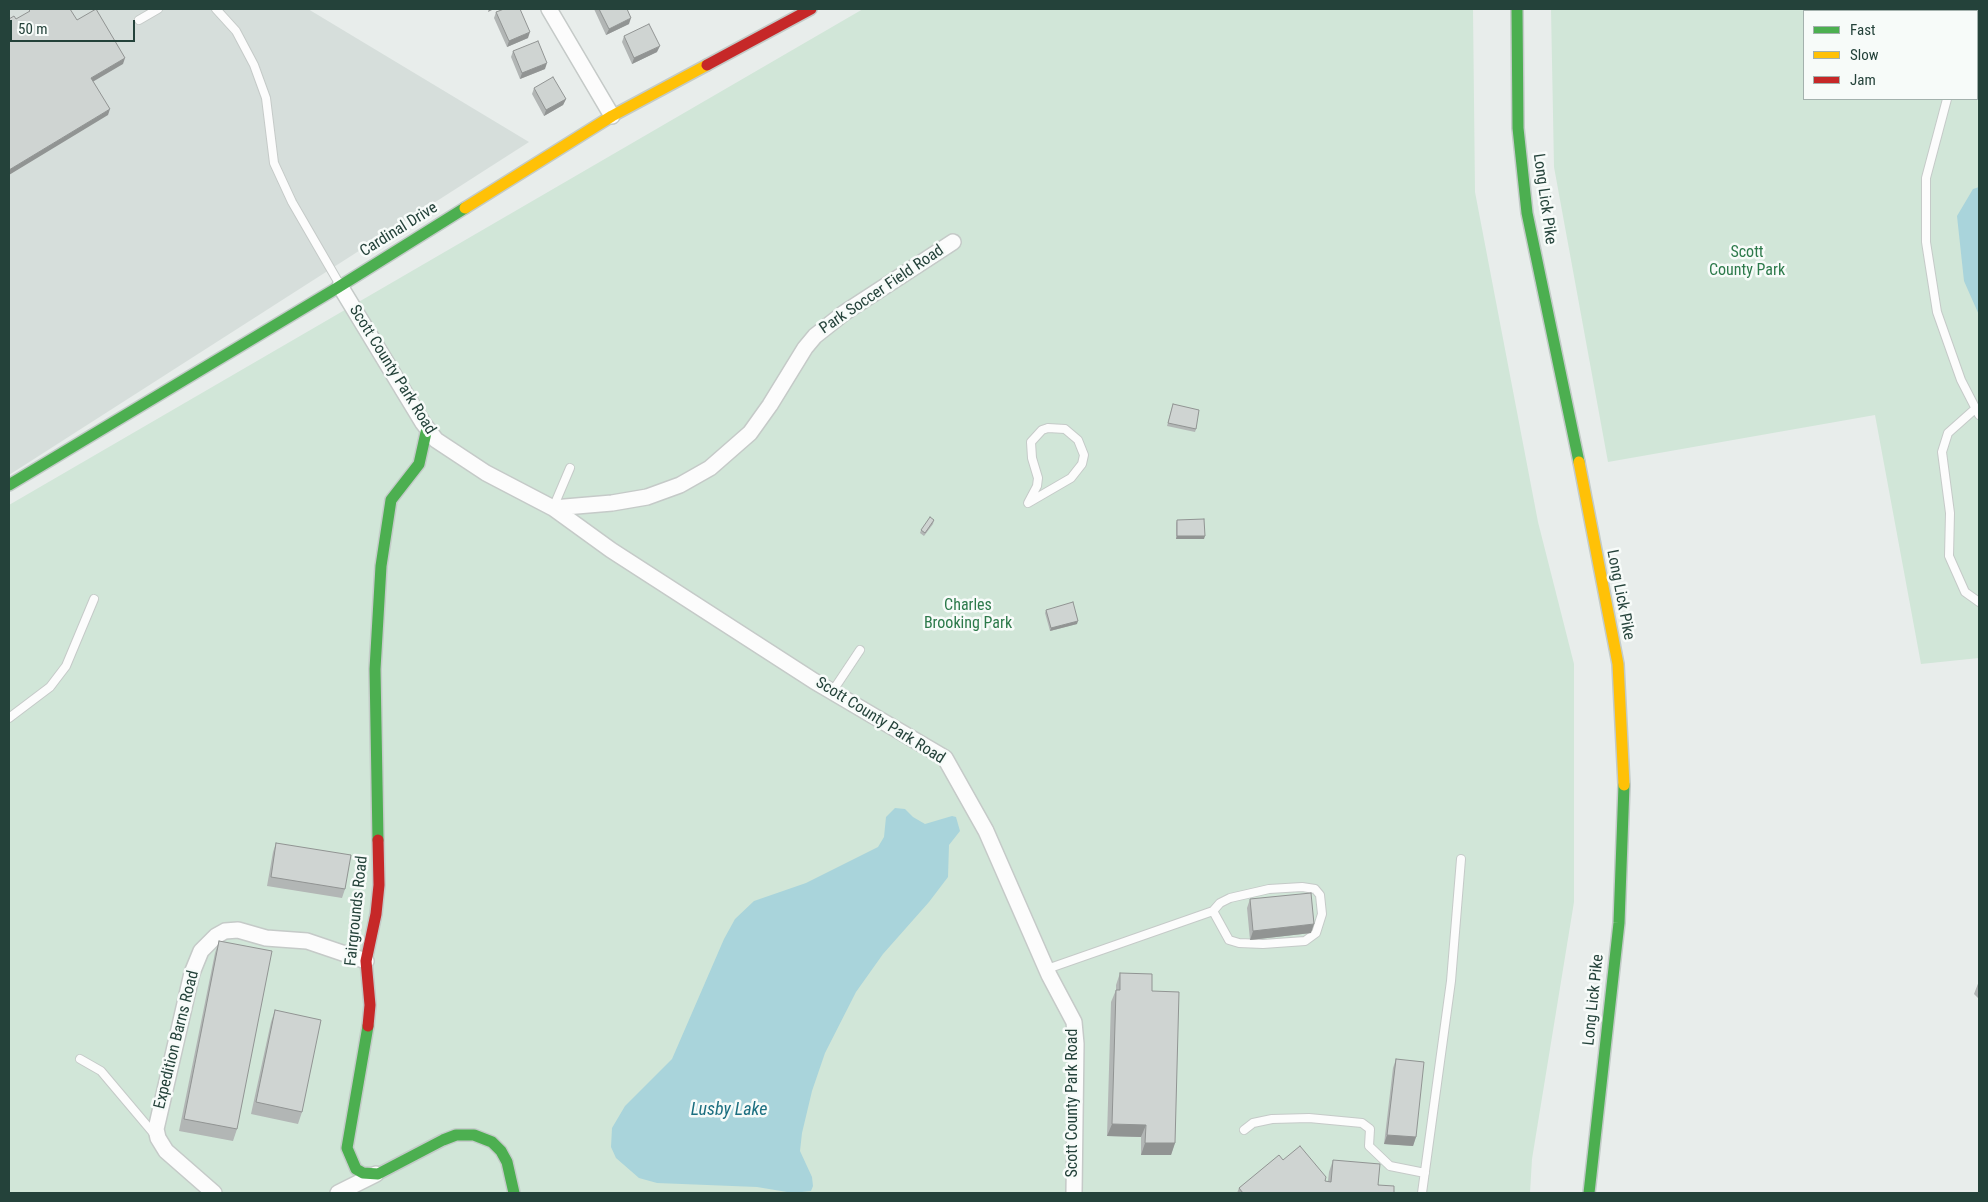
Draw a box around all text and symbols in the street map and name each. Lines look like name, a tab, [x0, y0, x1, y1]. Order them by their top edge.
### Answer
scale bar	[12, 10, 138, 42]
legend	[1803, 10, 1978, 100]
text: 50 m	[18, 20, 48, 38]
text: Fast	[1850, 21, 1875, 39]
text: Slow	[1850, 46, 1879, 64]
text: Jam	[1850, 71, 1876, 89]
street label: Long Lick Pike	[1528, 152, 1560, 246]
street label: Cardinal Drive	[357, 199, 441, 261]
street label: Park Soccer Field Road	[816, 241, 948, 339]
park label: Scott County Park	[1709, 243, 1785, 281]
street label: Scott County Park Road	[344, 302, 440, 438]
street label: Long Lick Pike	[1602, 548, 1638, 642]
park label: Charles Brooking Park	[924, 596, 1012, 634]
street label: Scott County Park Road	[812, 673, 948, 769]
street label: Fairgrounds Road	[342, 855, 372, 967]
street label: Long Lick Pike	[1580, 953, 1608, 1047]
street label: Expedition Barns Road	[151, 969, 203, 1111]
street label: Scott County Park Road	[1063, 1029, 1083, 1177]
water label: Lusby Lake	[691, 1099, 767, 1121]

